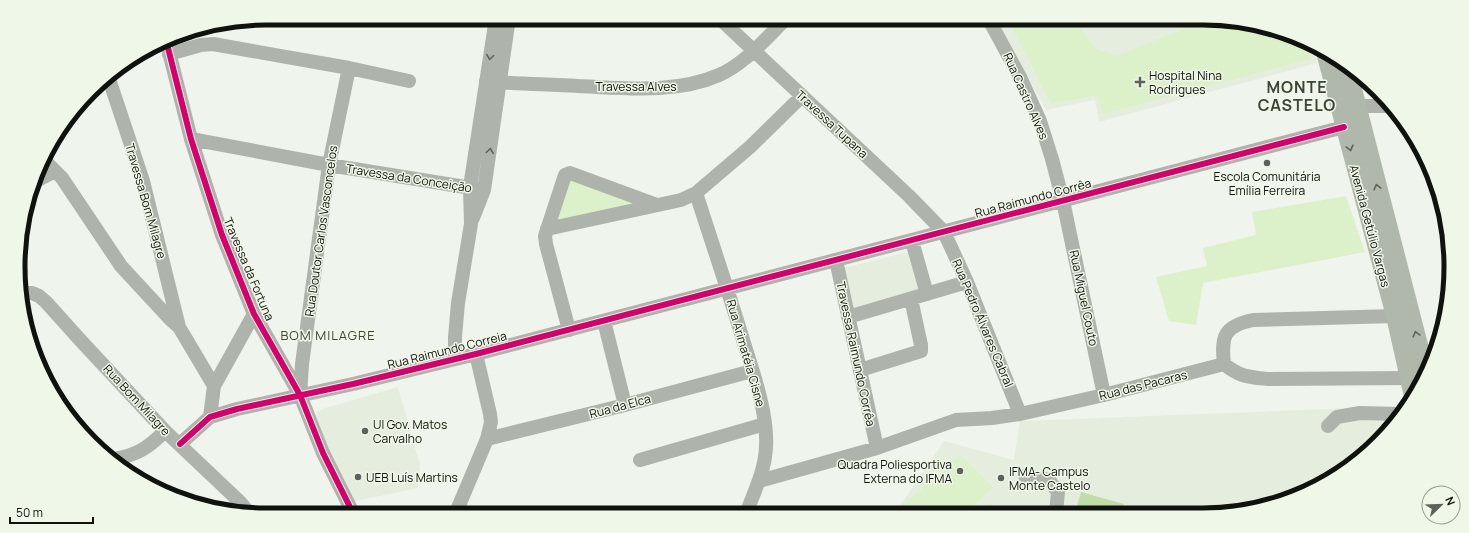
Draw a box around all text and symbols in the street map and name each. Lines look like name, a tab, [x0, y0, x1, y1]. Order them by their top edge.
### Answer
street label: Rua Castro Alves	[999, 50, 1053, 142]
one-way arrow	[486, 53, 495, 60]
place label: Hospital Nina Rodrigues	[1149, 67, 1222, 98]
marker: Hospital Nina Rodrigues	[1134, 76, 1146, 88]
district label: MONTE CASTELO	[1258, 76, 1336, 116]
street label: Travessa Alves	[595, 78, 677, 95]
street label: Travessa Tupana	[792, 86, 872, 162]
street label: Travessa Bom Milagre	[121, 141, 171, 261]
street label: Rua Doutor Carlos Vasconcelos	[301, 144, 341, 318]
one-way arrow	[1345, 144, 1353, 151]
one-way arrow	[485, 148, 494, 154]
marker: Escola Comunitária Emília Ferreira	[1262, 158, 1272, 168]
street label: Travessa da Conceição	[345, 160, 473, 196]
street label: Avenida Getúlio Vargas	[1345, 163, 1395, 289]
place label: Escola Comunitária Emília Ferreira	[1214, 168, 1320, 199]
street label: Rua Raimundo Corrêa	[973, 174, 1093, 222]
one-way arrow	[1374, 184, 1382, 190]
street label: Travessa da Fortuna	[220, 215, 278, 323]
street label: Rua Miguel Couto	[1066, 249, 1102, 347]
street label: Rua Pedro Álvares Cabral	[948, 256, 1018, 390]
street label: Travessa Raimundo Corrêa	[832, 280, 880, 428]
street label: Rua Arimatéia Cisne	[723, 297, 769, 409]
district label: BOM MILAGRE	[280, 326, 376, 344]
street label: Rua Raimundo Correia	[386, 327, 508, 373]
one-way arrow	[1412, 331, 1420, 337]
street label: Rua Bom Milagre	[100, 361, 174, 439]
street label: Rua das Pacaras	[1097, 366, 1189, 404]
street label: Rua da Elca	[587, 390, 653, 422]
place label: UI Gov. Matos Carvalho	[373, 416, 447, 447]
marker: UI Gov. Matos Carvalho	[360, 426, 370, 436]
place label: Quadra Poliesportiva Externa do IFMA	[837, 456, 952, 487]
place label: IFMA- Campus Monte Castelo	[1009, 463, 1090, 494]
marker: Quadra Poliesportiva Externa do IFMA	[955, 466, 965, 476]
place label: UEB Luís Martins	[366, 469, 458, 486]
marker: UEB Luís Martins	[353, 472, 363, 482]
marker: IFMA- Campus Monte Castelo	[996, 473, 1006, 483]
north arrow	[1421, 485, 1461, 525]
text: N	[1442, 494, 1459, 508]
scale bar	[10, 499, 93, 525]
text: 50 m	[16, 504, 43, 521]

